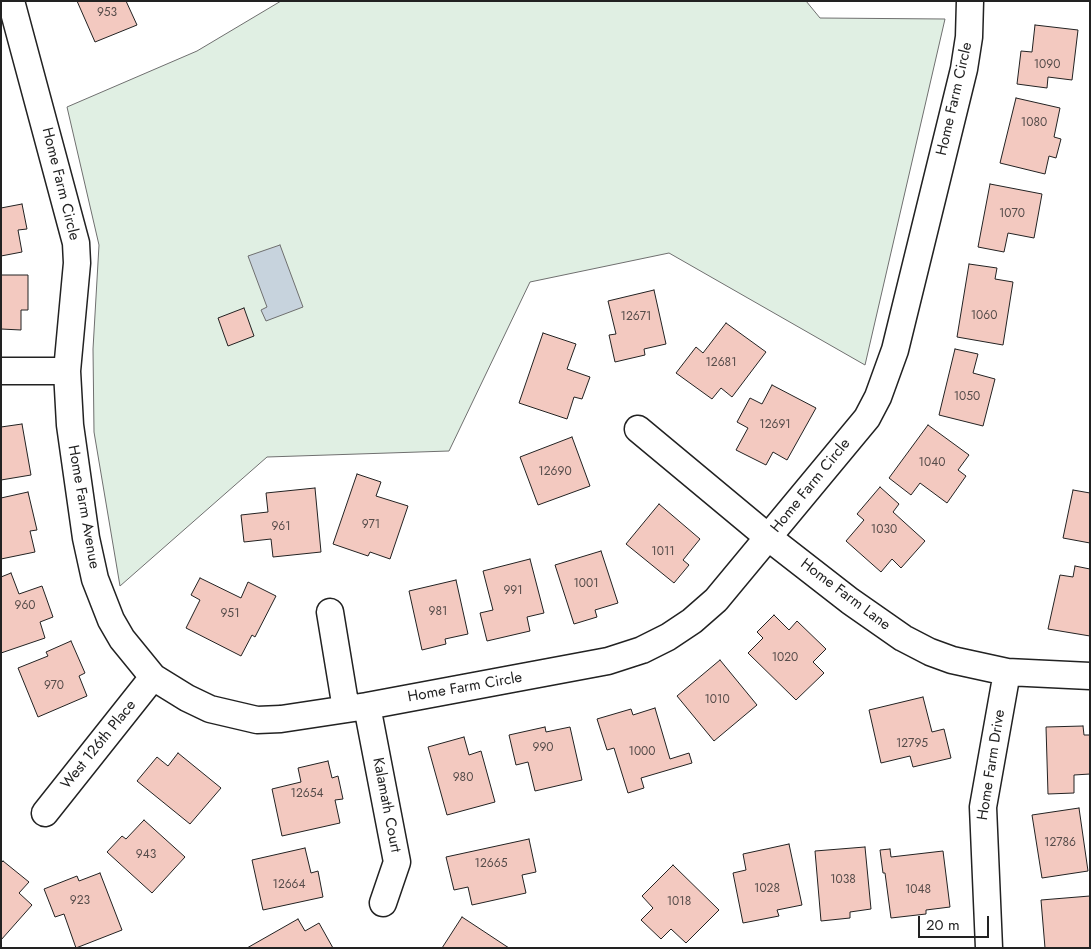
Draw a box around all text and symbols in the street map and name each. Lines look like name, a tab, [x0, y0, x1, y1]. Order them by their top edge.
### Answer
house number: 953	[97, 6, 117, 20]
street label: Home Farm Circle	[933, 41, 977, 157]
house number: 1090	[1034, 58, 1060, 72]
house number: 1080	[1021, 116, 1047, 130]
street label: Home Farm Circle	[37, 126, 83, 242]
house number: 1070	[999, 207, 1025, 221]
house number: 1060	[971, 309, 997, 323]
house number: 12671	[621, 310, 651, 324]
house number: 12681	[705, 356, 737, 370]
house number: 1050	[954, 390, 980, 404]
house number: 12691	[759, 418, 791, 432]
street label: Home Farm Circle	[768, 435, 854, 537]
street label: Home Farm Avenue	[63, 444, 103, 570]
house number: 1040	[919, 456, 945, 470]
house number: 12690	[538, 465, 572, 479]
house number: 971	[362, 518, 380, 532]
house number: 961	[271, 520, 291, 534]
house number: 1030	[871, 523, 897, 537]
house number: 1011	[651, 545, 675, 559]
street label: Home Farm Lane	[796, 555, 894, 635]
house number: 1001	[573, 577, 599, 591]
house number: 991	[503, 584, 523, 598]
house number: 960	[14, 599, 36, 613]
house number: 981	[429, 605, 447, 619]
house number: 951	[220, 607, 240, 621]
house number: 1020	[772, 651, 798, 665]
street label: Home Farm Circle	[406, 669, 524, 707]
house number: 970	[44, 679, 64, 693]
house number: 1010	[704, 693, 730, 707]
street label: West 126th Place	[58, 697, 140, 793]
street label: Home Farm Drive	[974, 708, 1010, 822]
house number: 12795	[896, 737, 928, 751]
house number: 990	[532, 741, 554, 755]
house number: 1000	[629, 745, 655, 759]
street label: Kalamath Court	[368, 756, 404, 854]
house number: 980	[453, 771, 473, 785]
house number: 12654	[291, 787, 323, 801]
house number: 12786	[1044, 836, 1076, 850]
house number: 943	[136, 848, 156, 862]
house number: 12665	[475, 857, 507, 871]
house number: 1038	[830, 873, 856, 887]
house number: 12664	[272, 878, 306, 892]
house number: 1028	[754, 882, 780, 896]
house number: 1048	[905, 883, 931, 897]
house number: 923	[70, 894, 90, 908]
house number: 1018	[667, 895, 691, 909]
scale bar	[921, 906, 992, 938]
text: 20 m	[926, 914, 960, 936]

